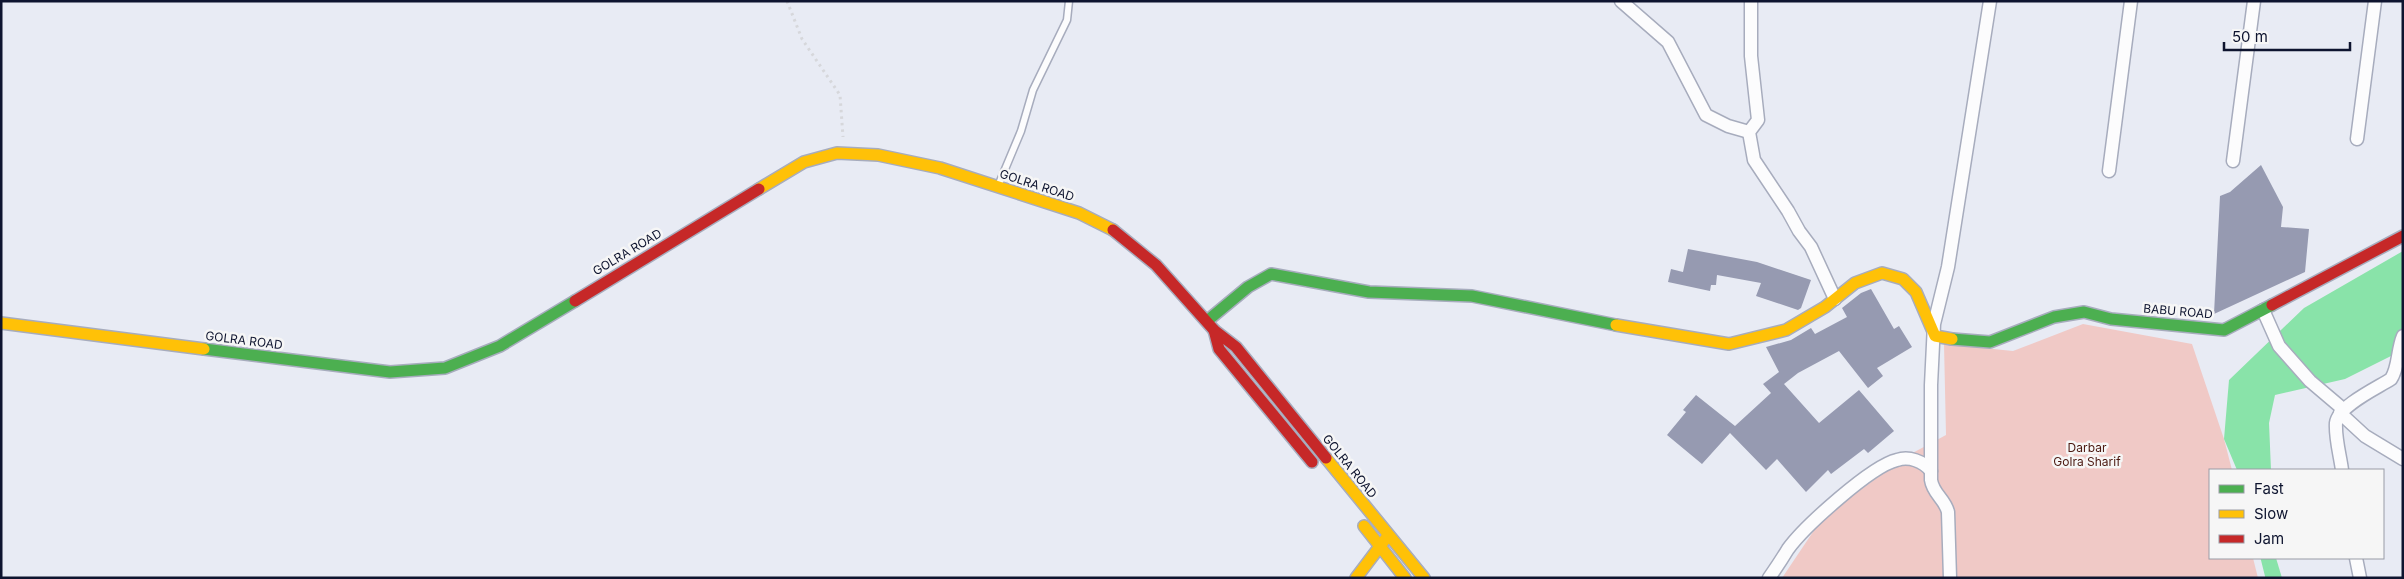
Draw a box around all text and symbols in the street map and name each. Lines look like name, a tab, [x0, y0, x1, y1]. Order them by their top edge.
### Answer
scale bar	[2224, 20, 2350, 52]
text: 50 m	[2232, 27, 2268, 46]
street label: GOLRA ROAD	[998, 166, 1076, 204]
street label: GOLRA ROAD	[590, 226, 664, 278]
street label: BABU ROAD	[2143, 300, 2213, 322]
street label: GOLRA ROAD	[205, 328, 283, 352]
street label: GOLRA ROAD	[1320, 431, 1380, 501]
park label: Darbar Golra Sharif	[2053, 440, 2121, 469]
legend	[2209, 469, 2384, 559]
text: Fast	[2254, 479, 2284, 498]
text: Slow	[2254, 504, 2288, 523]
text: Jam	[2254, 529, 2284, 548]

